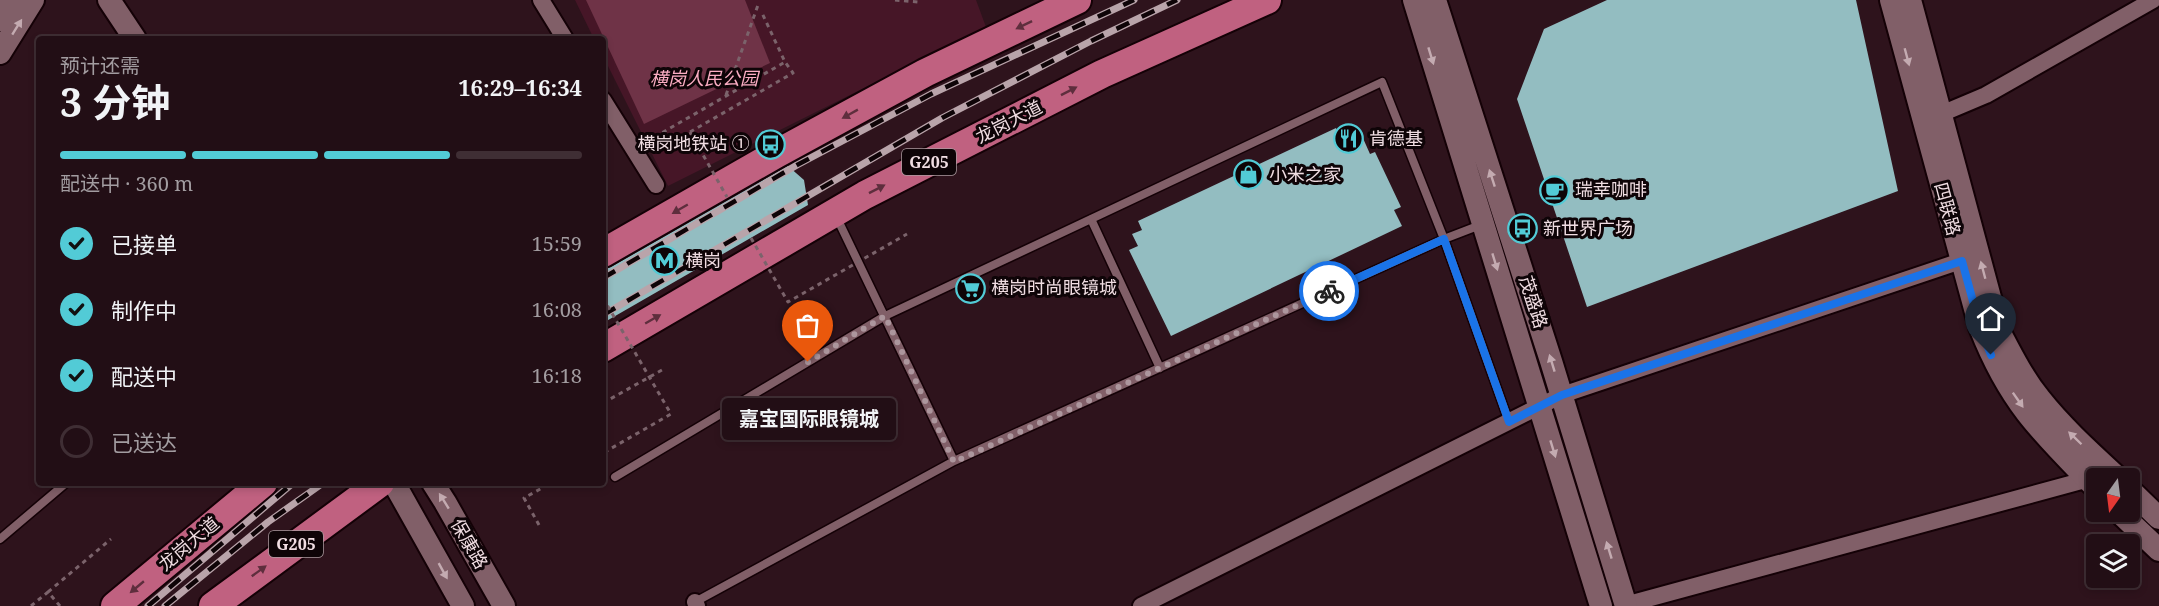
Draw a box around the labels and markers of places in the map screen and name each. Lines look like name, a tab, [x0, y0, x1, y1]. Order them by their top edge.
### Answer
restaurant icon: 肯德基	[1332, 123, 1364, 155]
place label: 肯德基	[1369, 126, 1423, 150]
bus stop icon: 横岗地铁站 ①	[755, 128, 787, 160]
place label: 横岗地铁站 ①	[637, 131, 750, 155]
shop icon: 小米之家	[1232, 159, 1264, 191]
place label: 小米之家	[1269, 162, 1341, 186]
cafe icon: 瑞幸咖啡	[1538, 174, 1570, 206]
place label: 瑞幸咖啡	[1575, 177, 1647, 201]
bus stop icon: 新世界广场	[1506, 213, 1538, 245]
place label: 新世界广场	[1543, 216, 1633, 240]
metro station icon: 横岗	[648, 245, 680, 277]
place label: 横岗	[685, 248, 721, 272]
supermarket icon: 横岗时尚眼镜城	[954, 272, 986, 304]
place label: 横岗时尚眼镜城	[991, 275, 1117, 299]
pin	[1965, 293, 2016, 355]
pin	[782, 300, 833, 362]
callout: 嘉宝国际眼镜城	[721, 398, 895, 440]

